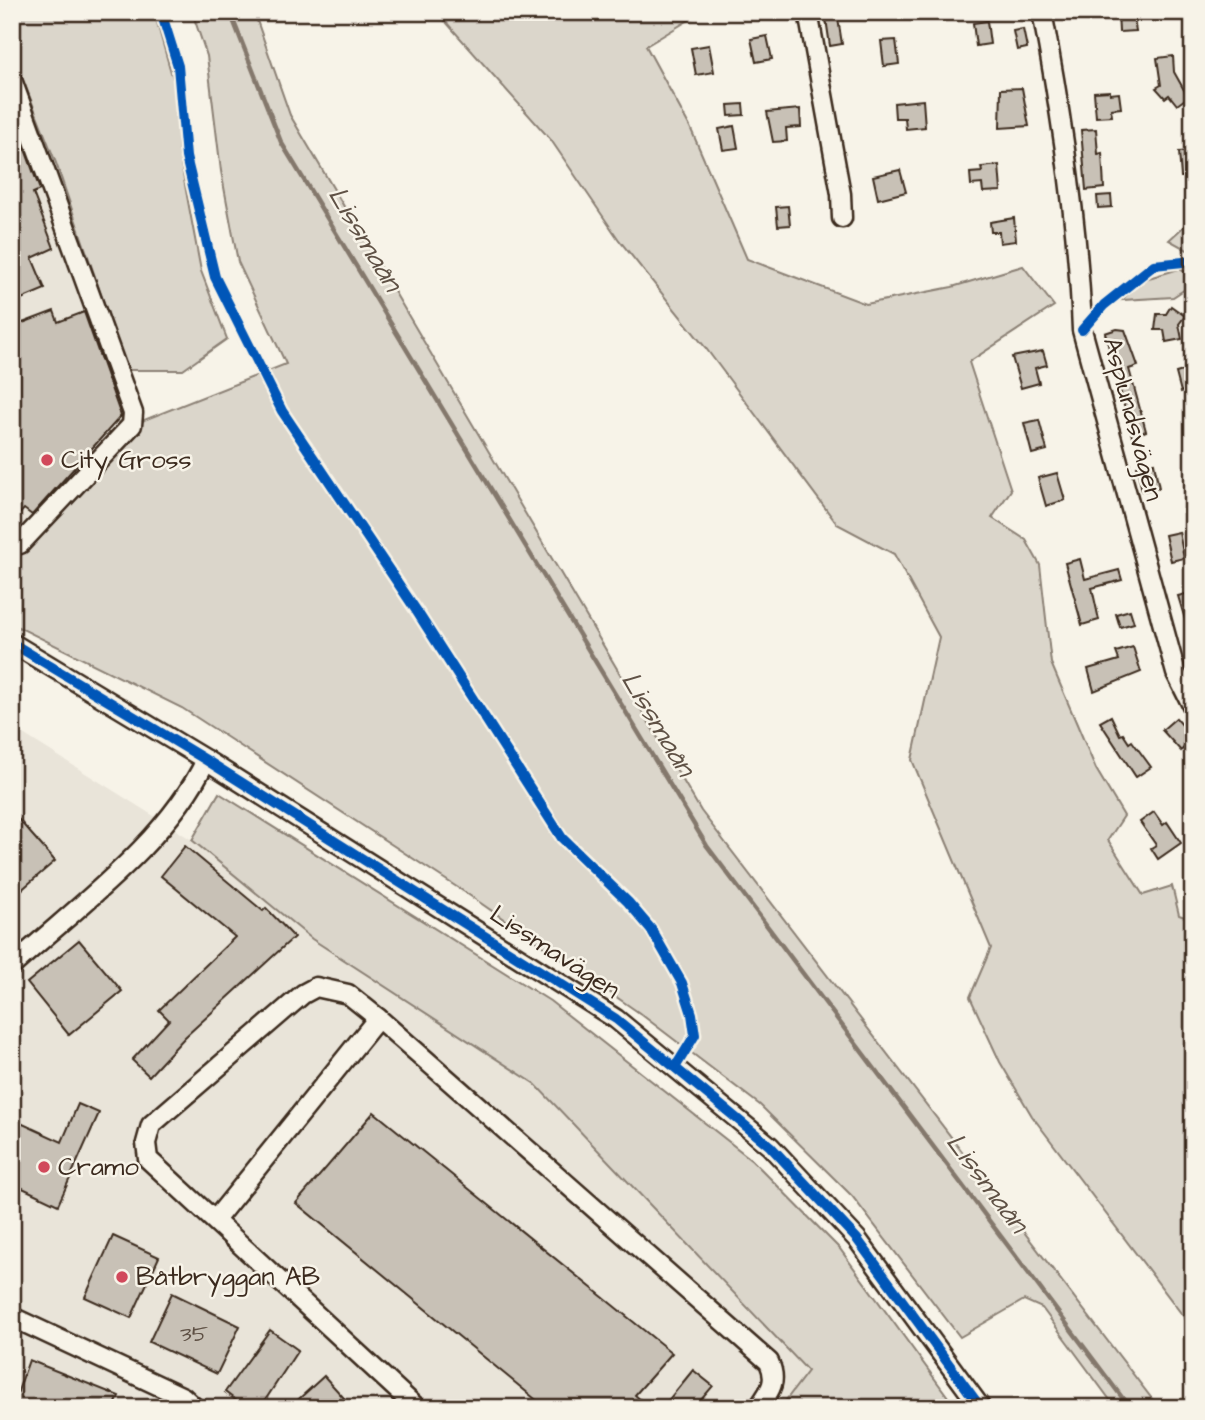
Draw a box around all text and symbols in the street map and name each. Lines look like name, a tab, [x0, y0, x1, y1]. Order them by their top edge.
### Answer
water label: Lissmaån	[318, 179, 413, 300]
street label: Asplundsvägen	[1092, 333, 1172, 505]
place label: City Gross	[61, 442, 192, 480]
marker: City Gross	[39, 452, 55, 468]
water label: Lissmaån	[611, 664, 706, 785]
street label: Lissmavägen	[482, 896, 627, 1009]
water label: Lissmaån	[937, 1125, 1039, 1243]
place label: Cramo	[58, 1149, 139, 1185]
marker: Cramo	[36, 1159, 52, 1175]
place label: Båtbryggan AB	[136, 1259, 320, 1297]
marker: Båtbryggan AB	[114, 1269, 130, 1285]
house number: 35	[180, 1318, 208, 1350]

